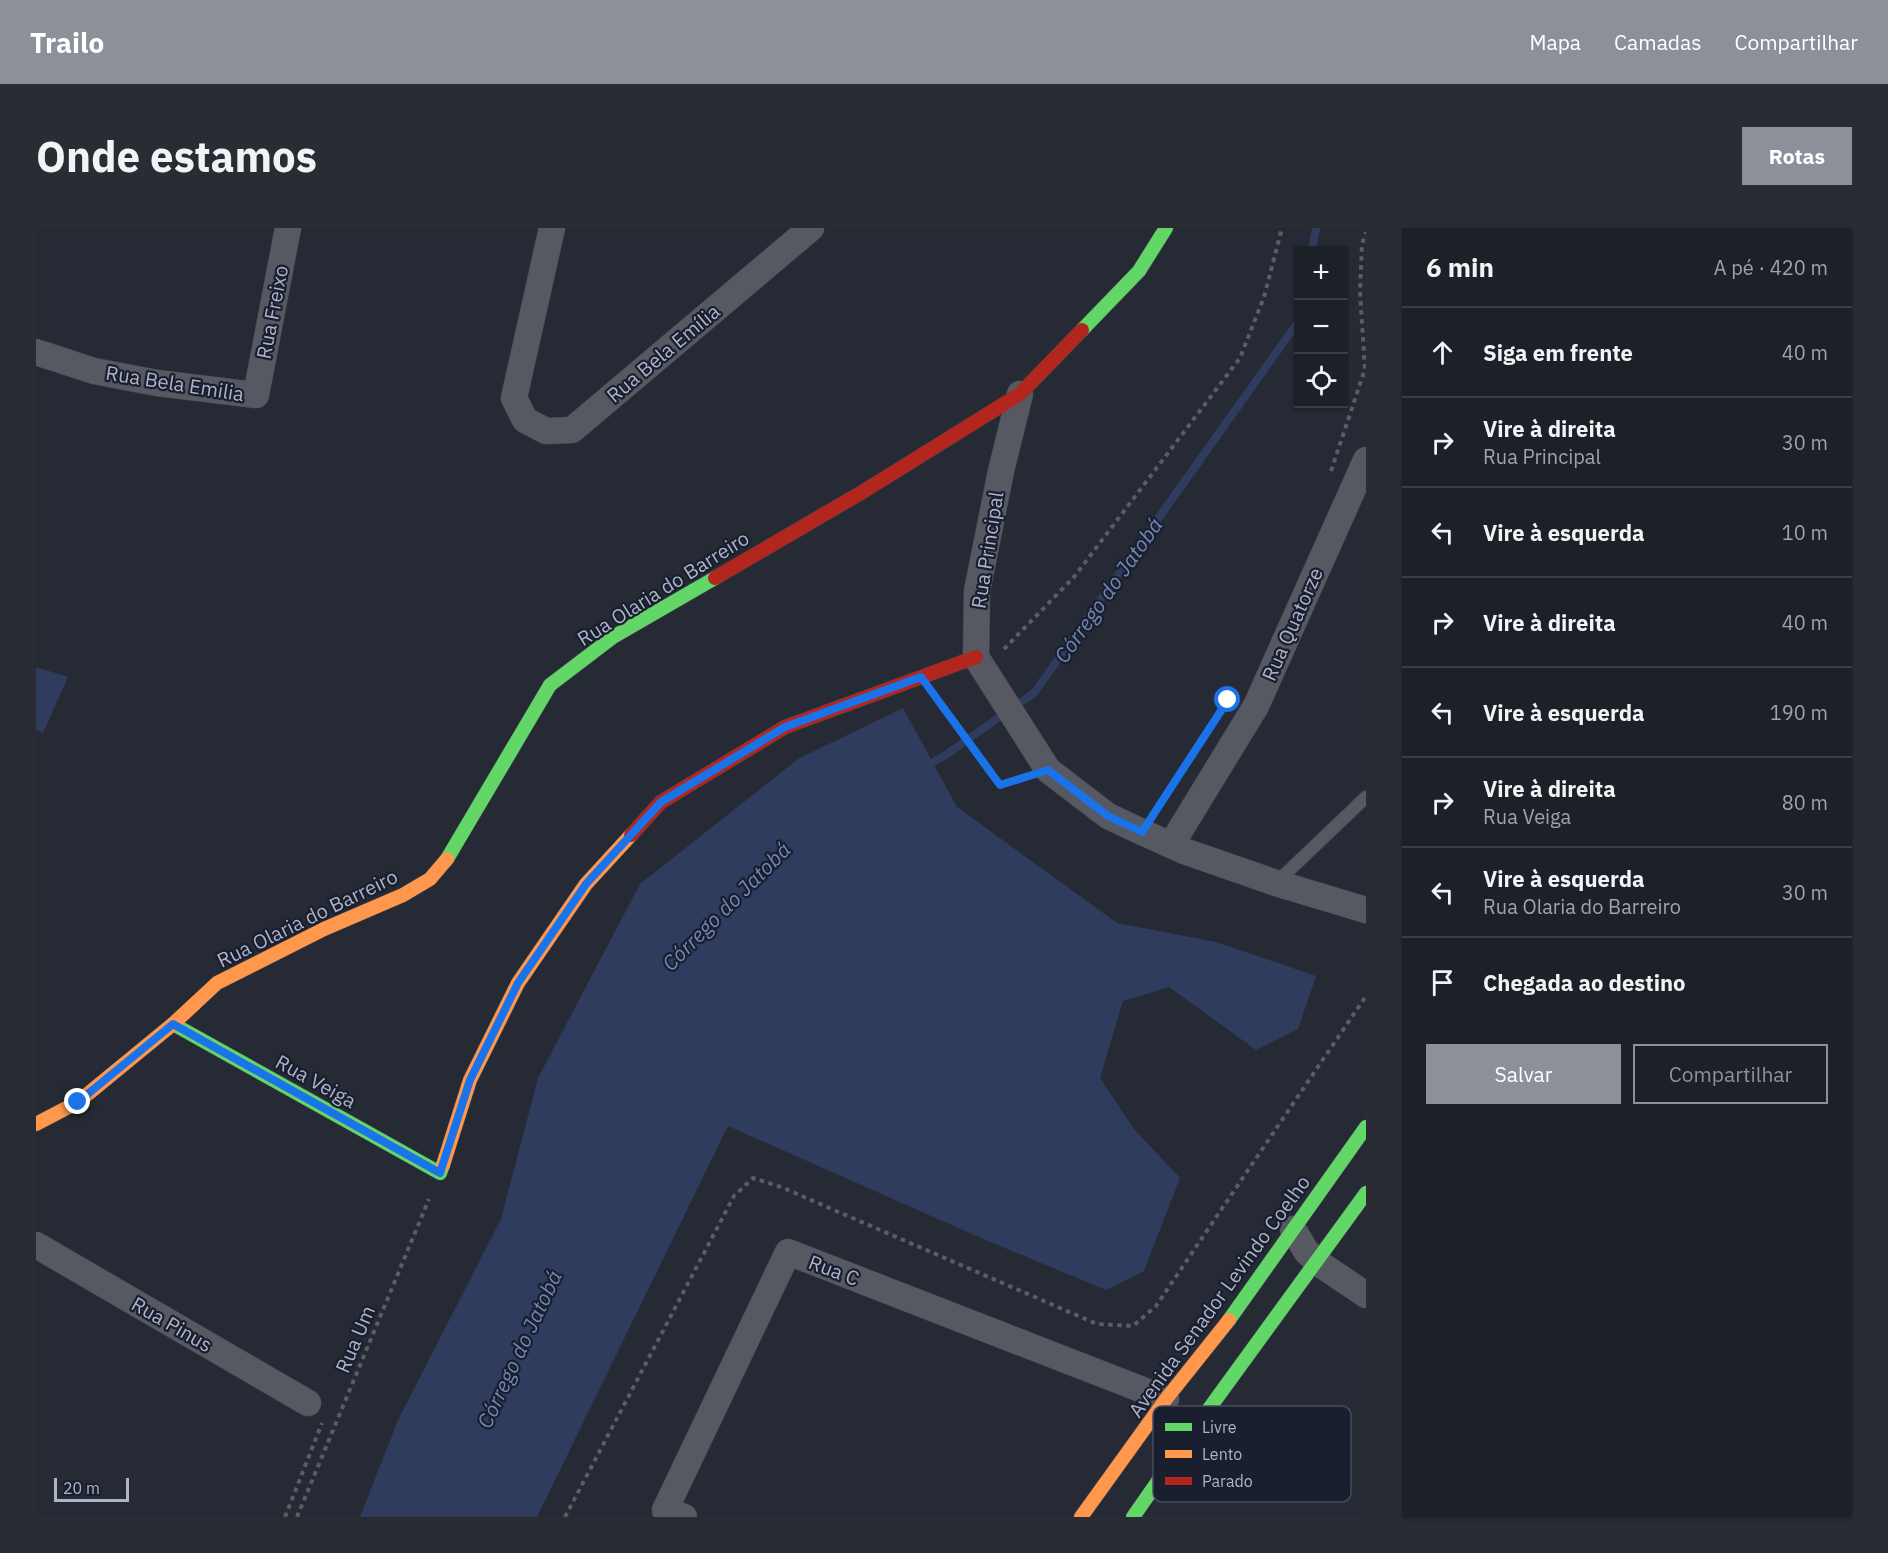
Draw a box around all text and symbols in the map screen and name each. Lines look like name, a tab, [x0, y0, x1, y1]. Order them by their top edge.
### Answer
text: Trailo	[30, 24, 104, 61]
text: Mapa	[1529, 28, 1581, 56]
text: Camadas	[1614, 28, 1701, 56]
text: Compartilhar	[1734, 28, 1858, 56]
button: Rotas	[1742, 127, 1852, 185]
text: Onde estamos	[36, 129, 317, 184]
map controls	[1294, 246, 1348, 408]
button: +	[1294, 246, 1348, 300]
text: 6 min	[1426, 250, 1494, 284]
text: A pé · 420 m	[1714, 254, 1828, 281]
street label: Rua Freixo	[250, 263, 294, 361]
street label: Rua Bela Emília	[601, 298, 725, 408]
button: −	[1294, 300, 1348, 354]
icon: ahead	[1426, 336, 1459, 369]
text: Siga em frente	[1483, 338, 1633, 367]
text: 40 m	[1782, 339, 1828, 366]
button: locate	[1294, 354, 1348, 408]
street label: Rua Bela Emilia	[104, 359, 246, 407]
text: Vire à direita	[1483, 414, 1616, 443]
icon: right	[1426, 426, 1459, 459]
text: 30 m	[1782, 429, 1828, 456]
text: Rua Principal	[1483, 443, 1601, 470]
street label: Rua Principal	[964, 490, 1010, 610]
water label: Córrego do Jatobá	[1047, 512, 1169, 668]
icon: left	[1426, 516, 1459, 549]
text: Vire à esquerda	[1483, 518, 1645, 547]
text: 10 m	[1782, 519, 1828, 546]
street label: Rua Olaria do Barreiro	[572, 524, 754, 652]
street label: Rua Quatorze	[1255, 563, 1329, 685]
icon: right	[1426, 606, 1459, 639]
text: Vire à direita	[1483, 608, 1616, 637]
text: 40 m	[1782, 609, 1828, 636]
route start	[1214, 686, 1240, 712]
icon: left	[1426, 696, 1459, 729]
text: Vire à esquerda	[1483, 698, 1645, 727]
text: 190 m	[1770, 699, 1828, 726]
text: Vire à direita	[1483, 774, 1616, 803]
icon: right	[1426, 786, 1459, 819]
text: 80 m	[1782, 789, 1828, 816]
text: Rua Veiga	[1483, 803, 1571, 830]
water label: Córrego do Jatobá	[656, 836, 796, 976]
street label: Rua Olaria do Barreiro	[212, 863, 402, 973]
text: Vire à esquerda	[1483, 864, 1645, 893]
icon: left	[1426, 876, 1459, 909]
text: 30 m	[1782, 879, 1828, 906]
text: Rua Olaria do Barreiro	[1483, 893, 1681, 920]
icon: arrive	[1426, 966, 1459, 999]
text: Chegada ao destino	[1483, 968, 1686, 997]
button: Salvar	[1426, 1044, 1621, 1104]
button: Compartilhar	[1633, 1044, 1828, 1104]
street label: Rua Veiga	[271, 1048, 361, 1114]
route end	[64, 1088, 90, 1114]
street label: Avenida Senador Levindo Coelho	[1122, 1170, 1316, 1422]
street label: Rua C	[805, 1248, 863, 1292]
water label: Córrego do Jatobá	[470, 1266, 568, 1432]
street label: Rua Pinus	[127, 1290, 217, 1358]
street label: Rua Um	[329, 1301, 381, 1377]
legend	[1153, 1406, 1351, 1502]
text: Livre	[1202, 1417, 1237, 1437]
text: Lento	[1202, 1444, 1242, 1464]
text: Parado	[1202, 1471, 1253, 1491]
scale bar	[54, 1475, 129, 1502]
text: 20 m	[63, 1478, 100, 1498]

